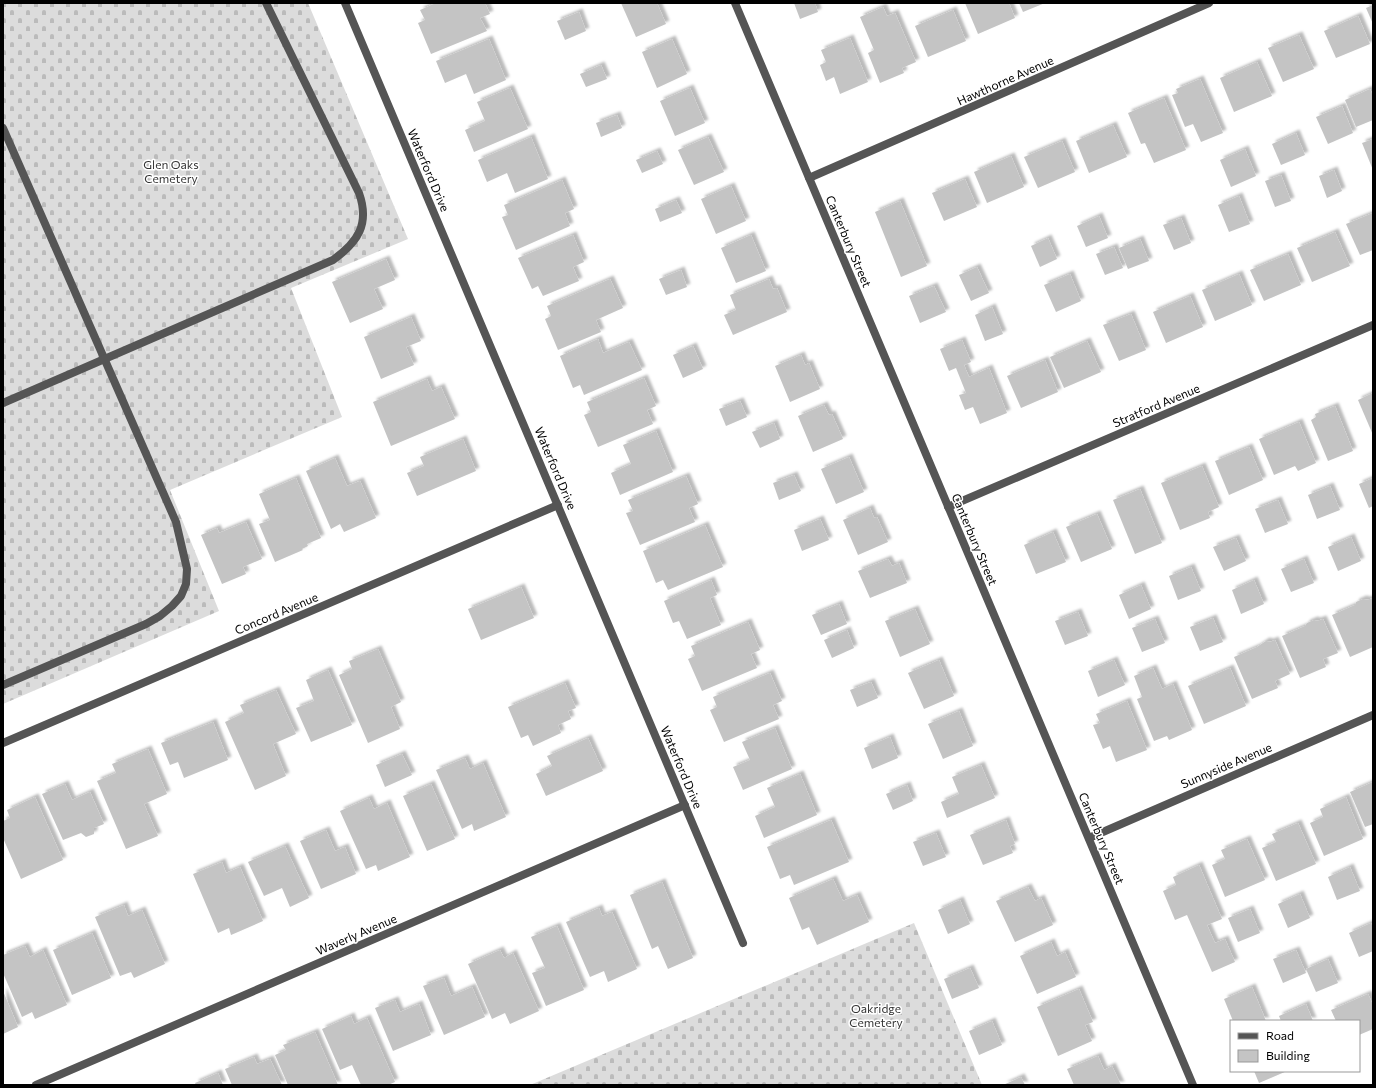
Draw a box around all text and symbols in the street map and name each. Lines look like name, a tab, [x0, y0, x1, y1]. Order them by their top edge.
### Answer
street label: Hawthorne Avenue	[955, 52, 1055, 108]
street label: Waterford Drive	[405, 127, 453, 213]
park label: Glen Oaks Cemetery	[143, 157, 199, 185]
street label: Canterbury Street	[823, 193, 875, 289]
street label: Stratford Avenue	[1110, 380, 1202, 430]
street label: Waterford Drive	[532, 425, 580, 511]
street label: Canterbury Street	[949, 491, 1001, 587]
street label: Concord Avenue	[232, 589, 320, 637]
street label: Waterford Drive	[658, 724, 706, 810]
street label: Sunnyside Avenue	[1178, 739, 1274, 791]
street label: Canterbury Street	[1076, 790, 1128, 886]
street label: Waverly Avenue	[314, 911, 398, 957]
park label: Oakridge Cemetery	[849, 1001, 903, 1029]
legend	[1230, 1020, 1360, 1072]
text: Road	[1266, 1028, 1294, 1042]
text: Building	[1266, 1048, 1310, 1062]

